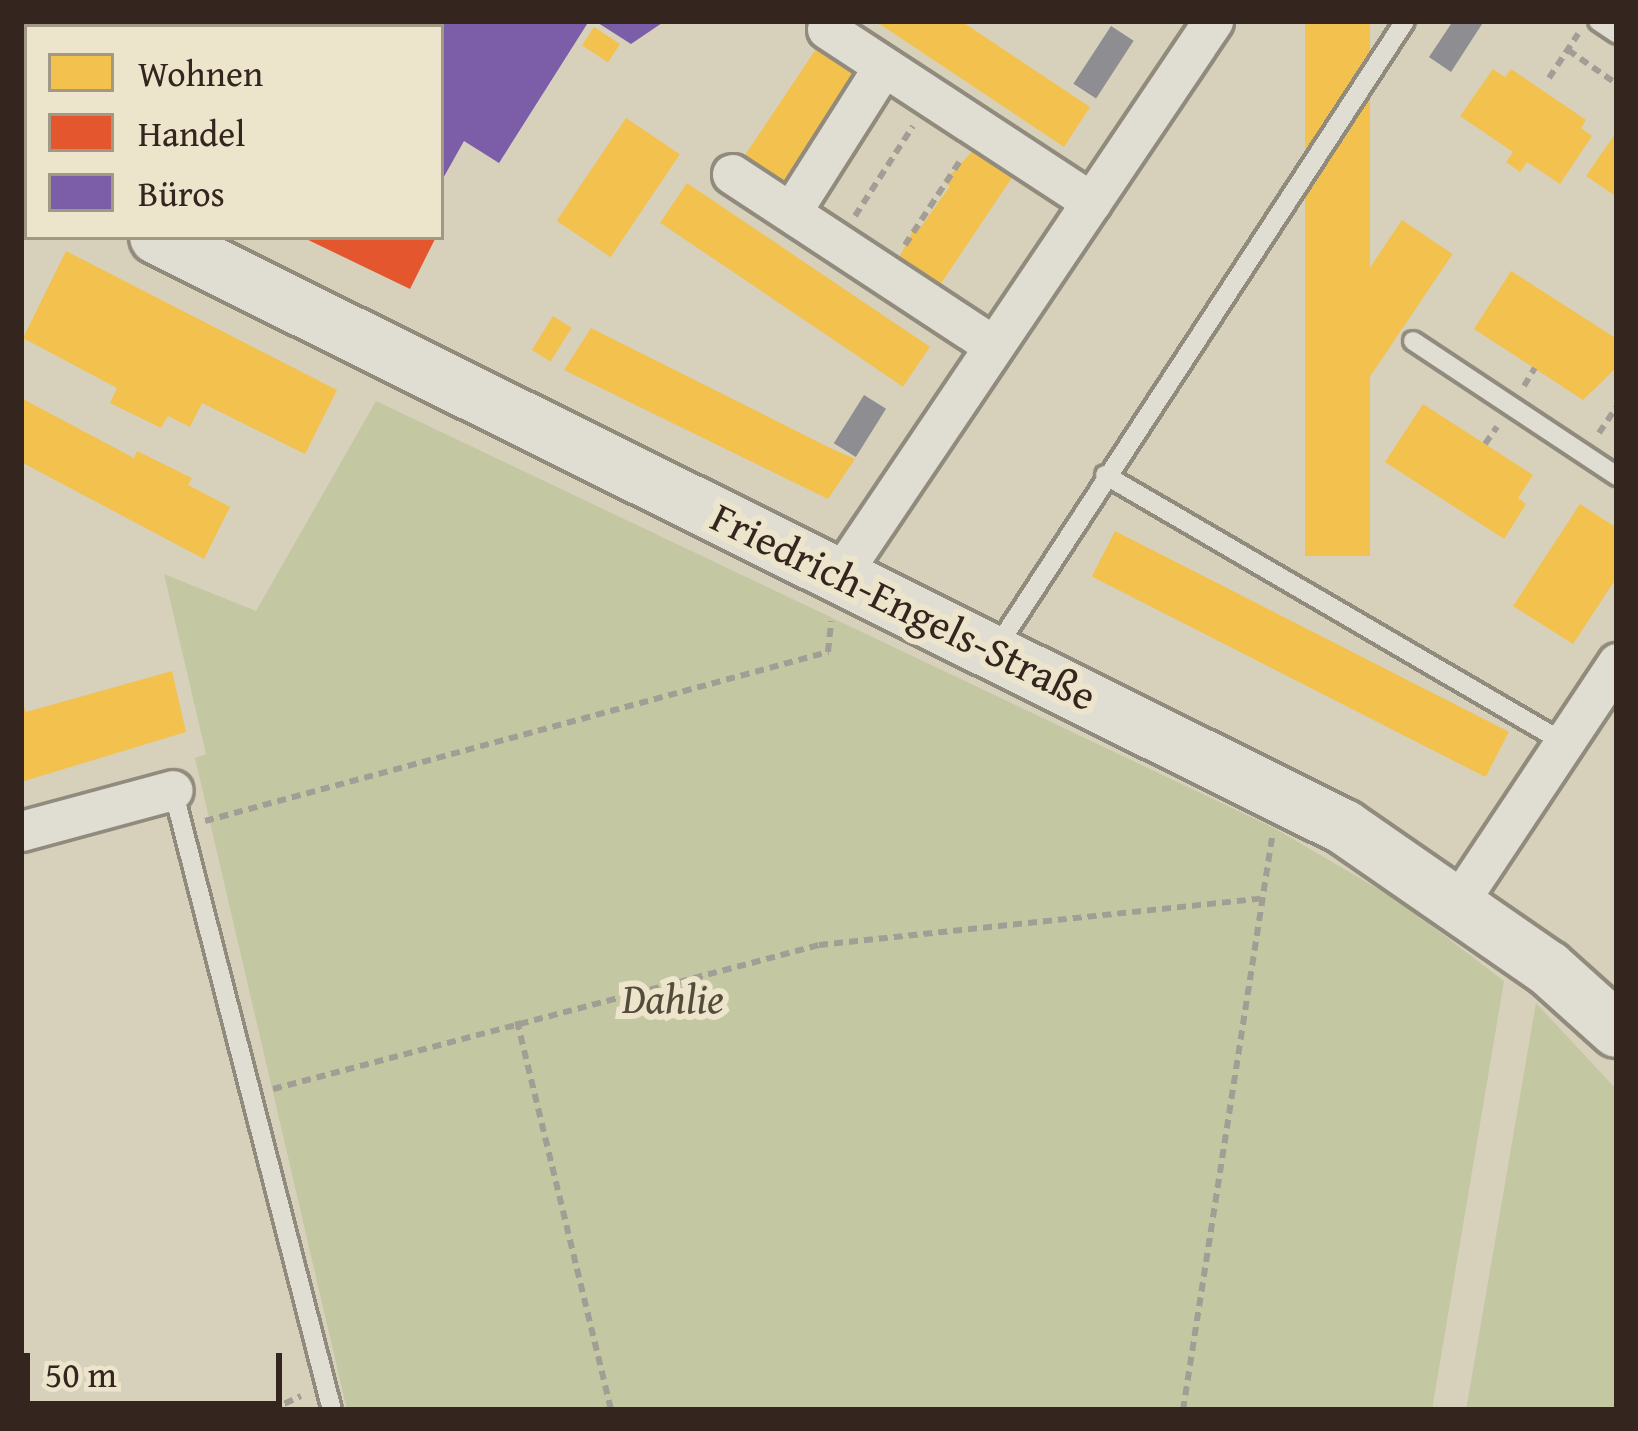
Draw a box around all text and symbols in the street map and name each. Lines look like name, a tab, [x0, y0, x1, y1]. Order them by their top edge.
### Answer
legend	[24, 24, 444, 240]
text: Wohnen	[138, 46, 263, 99]
text: Handel	[138, 106, 245, 159]
text: Büros	[138, 166, 225, 219]
street label: Friedrich-Engels-Straße	[704, 491, 1104, 721]
park label: Dahlie	[622, 973, 724, 1023]
scale bar	[30, 1329, 288, 1403]
text: 50 m	[45, 1347, 117, 1400]

